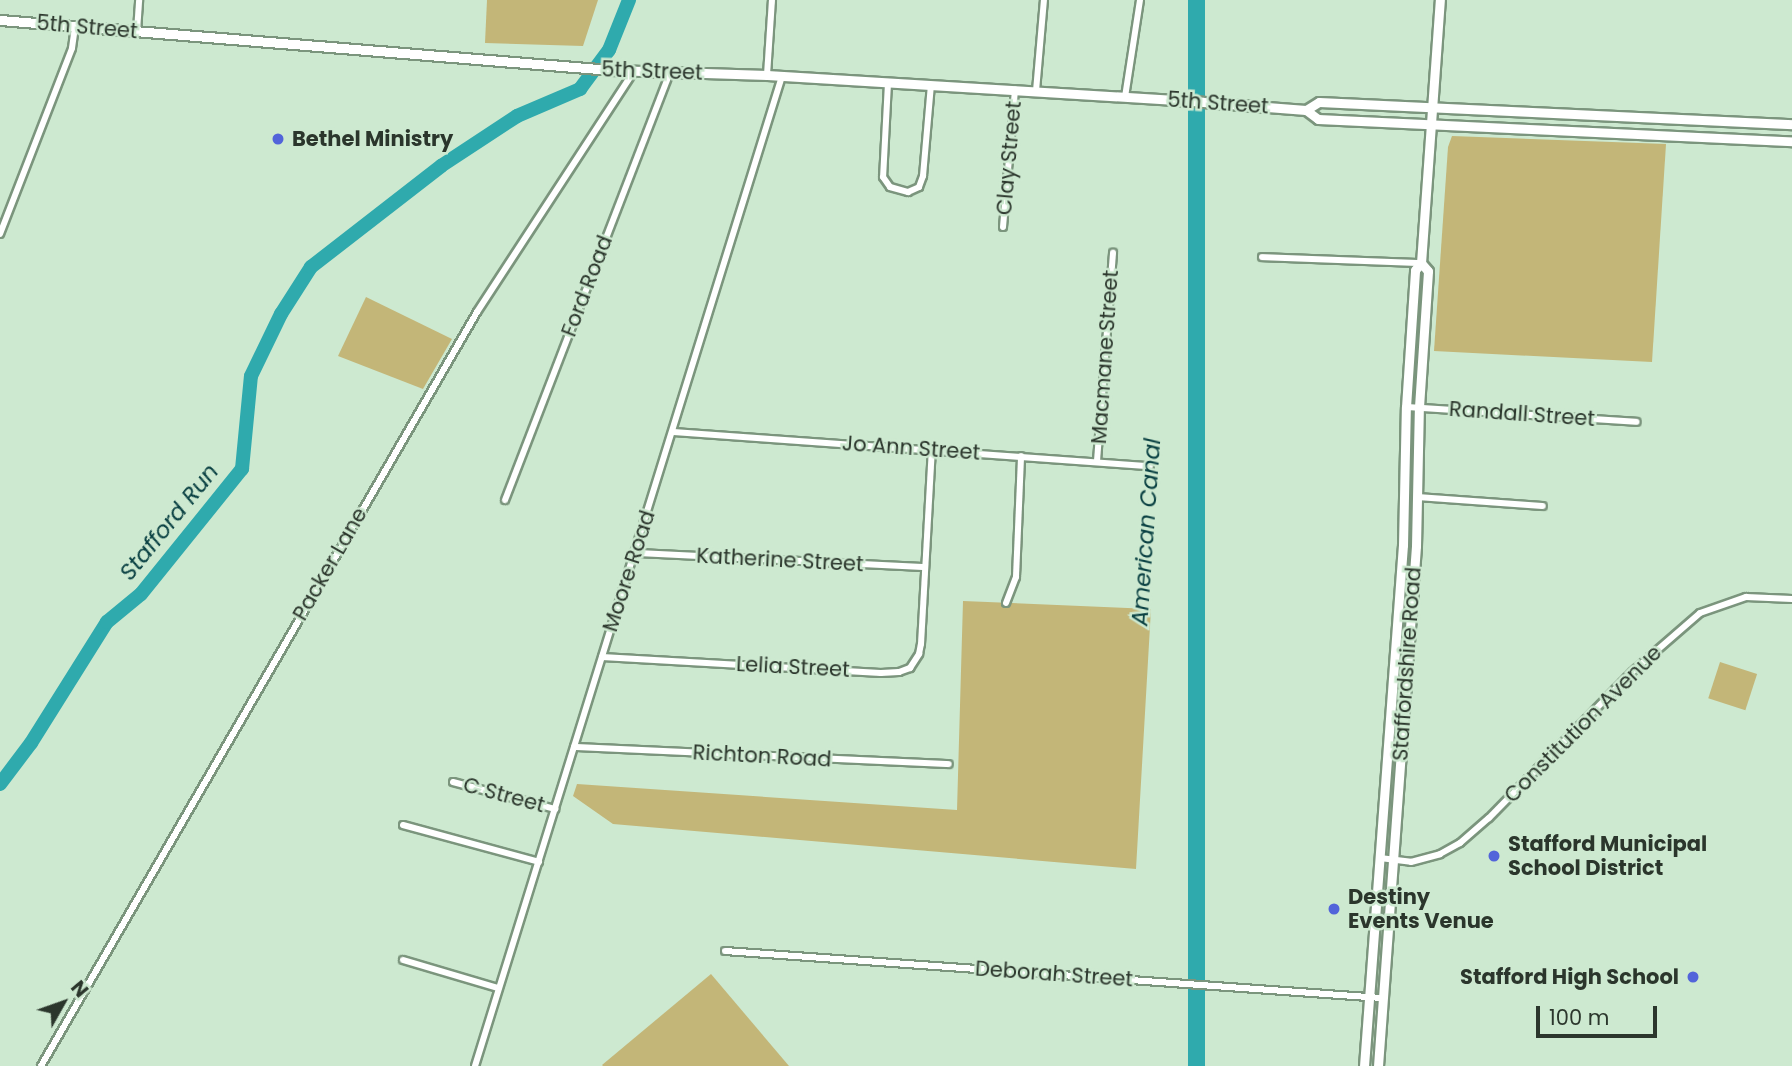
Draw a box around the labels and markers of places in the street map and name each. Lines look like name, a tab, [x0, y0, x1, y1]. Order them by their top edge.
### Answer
place label: Bethel Ministry	[292, 126, 453, 152]
marker: Bethel Ministry	[270, 131, 286, 147]
place label: Stafford Municipal School District	[1508, 831, 1707, 881]
marker: Stafford Municipal School District	[1486, 848, 1502, 864]
place label: Destiny Events Venue	[1348, 884, 1494, 934]
marker: Destiny Events Venue	[1326, 901, 1342, 917]
place label: Stafford High School	[1460, 964, 1679, 990]
marker: Stafford High School	[1685, 969, 1701, 985]

